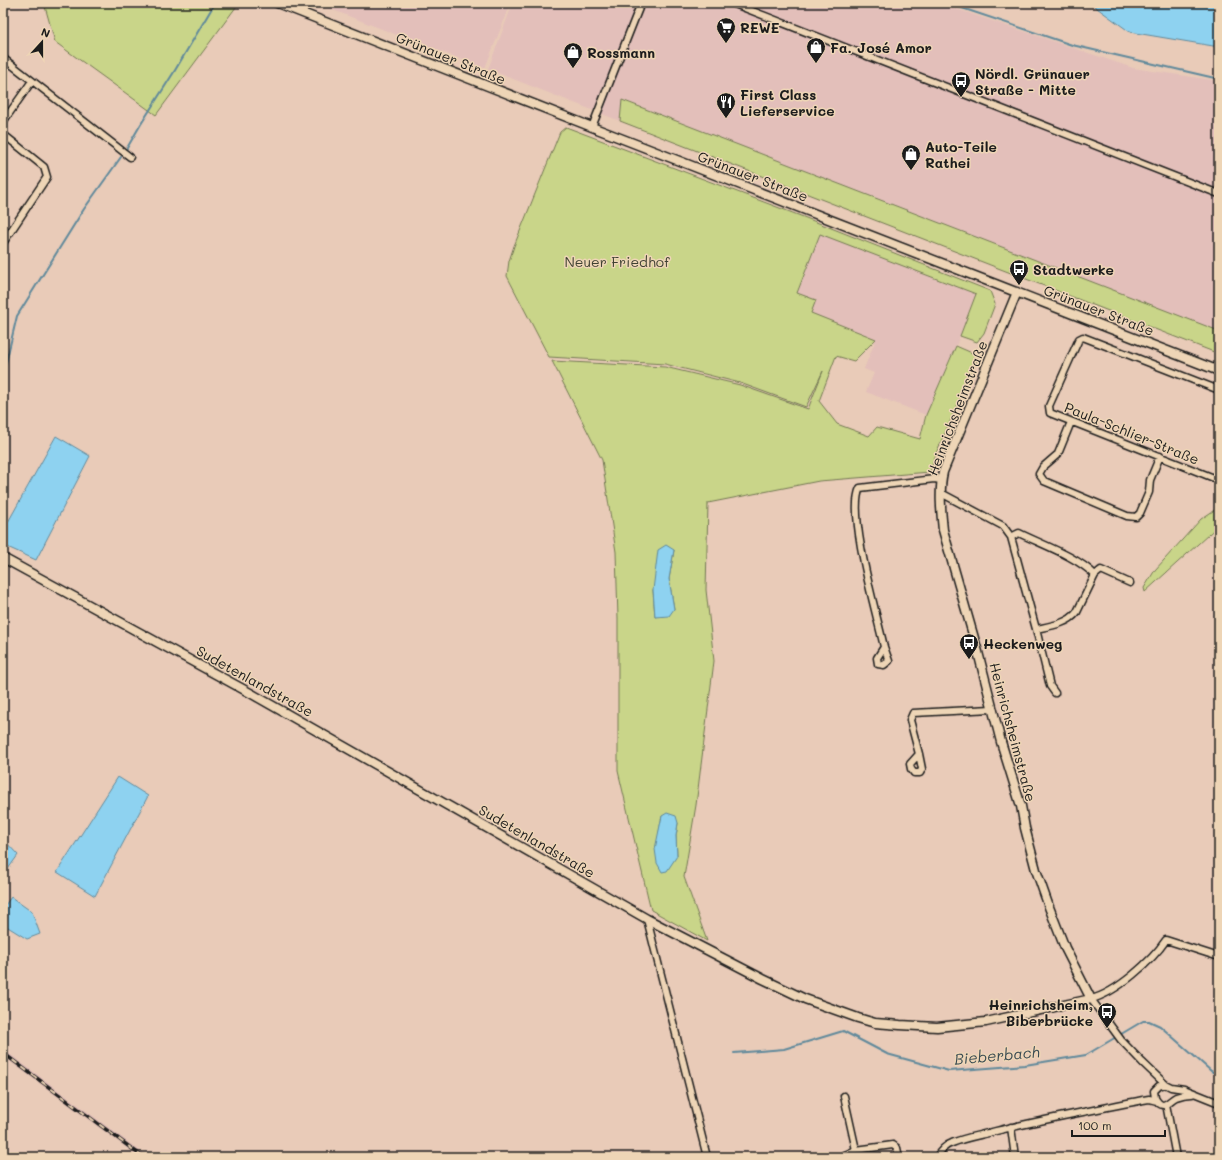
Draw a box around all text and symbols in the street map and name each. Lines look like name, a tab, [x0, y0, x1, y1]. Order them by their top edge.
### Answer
supermarket icon: REWE	[715, 16, 737, 44]
place label: REWE	[740, 18, 780, 37]
north arrow	[22, 22, 62, 62]
text: N	[39, 24, 52, 41]
street label: Grünauer Straße	[393, 27, 509, 89]
shop icon: Fa. José Amor	[805, 36, 827, 64]
place label: Fa. José Amor	[830, 38, 932, 57]
shop icon: Rossmann	[562, 41, 584, 69]
place label: Rossmann	[587, 43, 655, 62]
place label: Nördl. Grünauer Straße - Mitte	[975, 64, 1090, 99]
bus stop icon: Nördl. Grünauer Straße - Mitte	[950, 70, 972, 98]
place label: First Class Lieferservice	[740, 85, 835, 120]
restaurant icon: First Class Lieferservice	[715, 91, 737, 119]
place label: Auto-Teile Rathei	[925, 137, 997, 172]
shop icon: Auto-Teile Rathei	[900, 143, 922, 171]
street label: Grünauer Straße	[695, 146, 811, 206]
park label: Neuer Friedhof	[564, 252, 670, 271]
bus stop icon: Stadtwerke	[1008, 258, 1030, 286]
place label: Stadtwerke	[1033, 260, 1114, 279]
street label: Grünauer Straße	[1041, 280, 1157, 340]
street label: Heinrichsheimstraße	[922, 338, 992, 478]
street label: Paula-Schlier-Straße	[1062, 397, 1202, 469]
bus stop icon: Heckenweg	[958, 632, 980, 660]
place label: Heckenweg	[983, 634, 1062, 653]
street label: Sudetenlandstraße	[193, 641, 317, 721]
street label: Heinrichsheimstraße	[985, 660, 1041, 804]
street label: Sudetenlandstraße	[476, 800, 598, 882]
place label: Heinrichsheim, Biberbrücke	[988, 995, 1093, 1030]
bus stop icon: Heinrichsheim, Biberbrücke	[1096, 1001, 1118, 1029]
water label: Bieberbach	[953, 1041, 1041, 1069]
scale bar	[1072, 1112, 1165, 1138]
text: 100 m	[1078, 1117, 1112, 1133]

